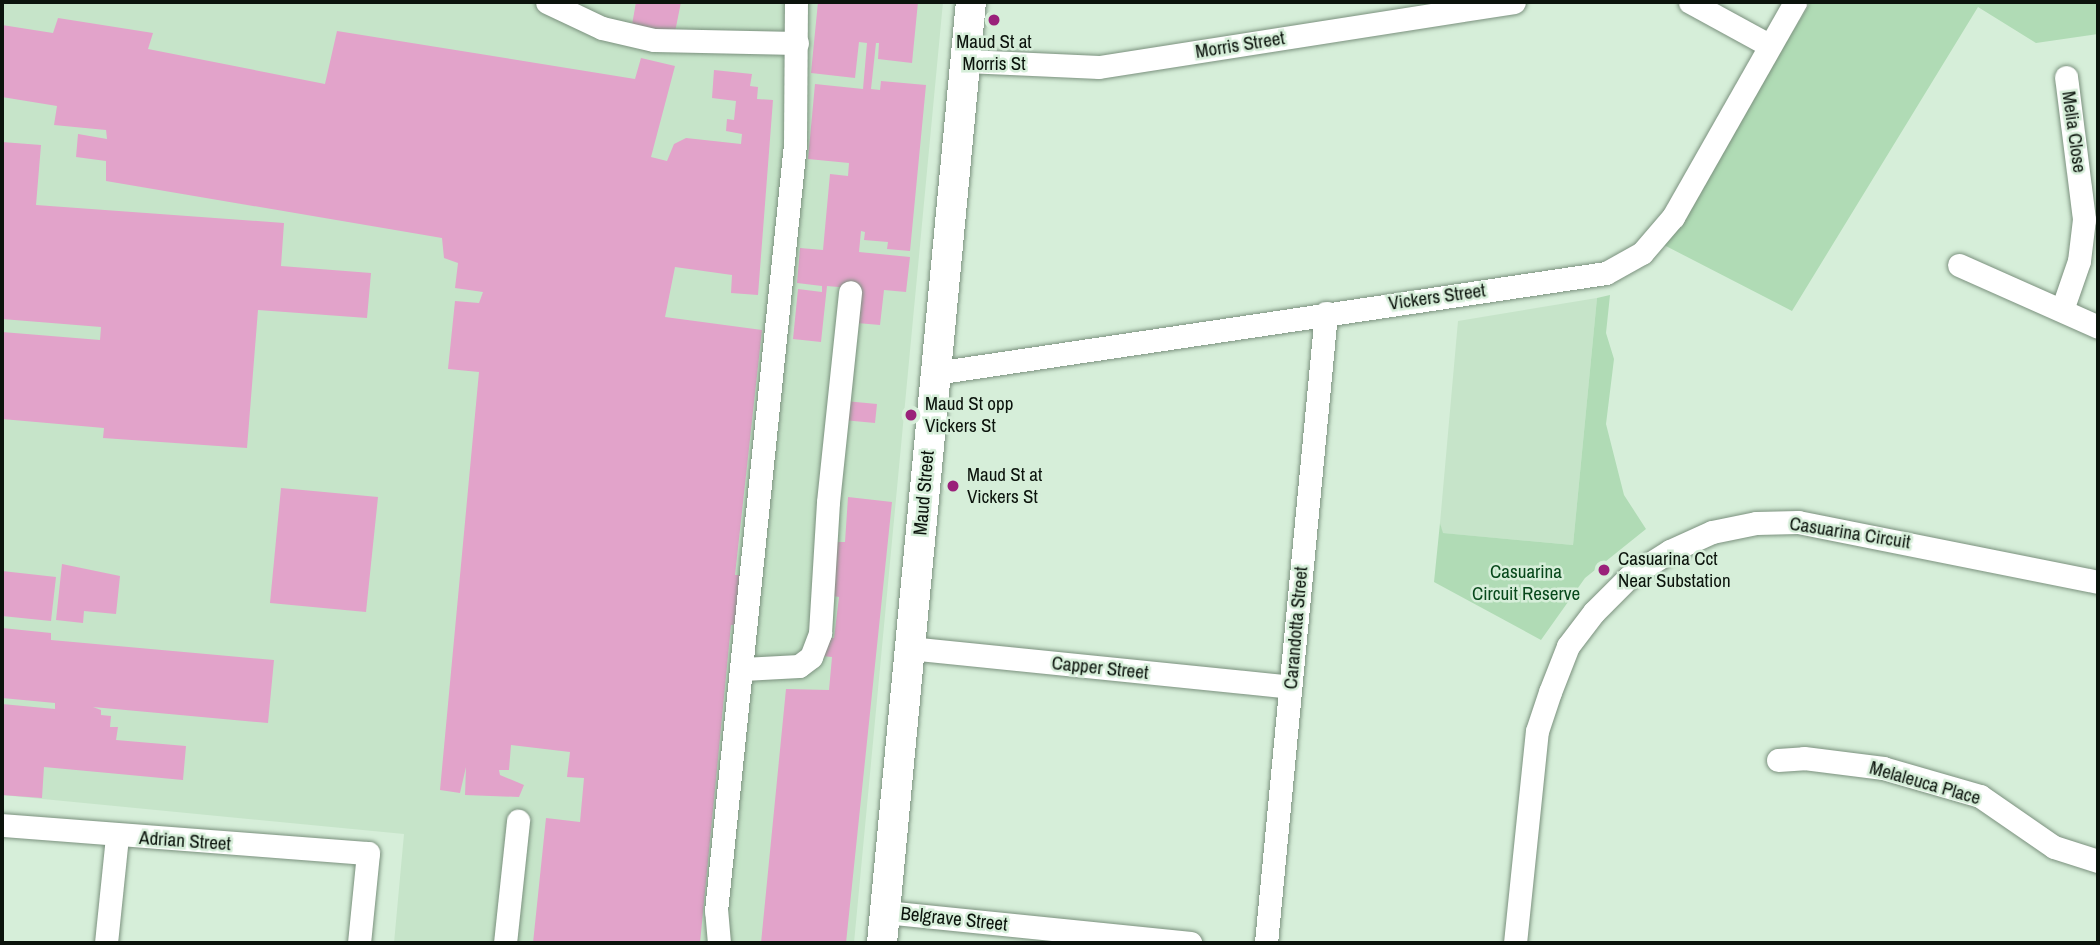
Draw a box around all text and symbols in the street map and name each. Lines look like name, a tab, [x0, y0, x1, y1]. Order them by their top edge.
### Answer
marker: Maud St at Morris St	[986, 12, 1002, 28]
street label: Morris Street	[1194, 27, 1286, 63]
place label: Maud St at Morris St	[956, 31, 1032, 75]
street label: Melia Close	[2057, 90, 2091, 174]
street label: Vickers Street	[1387, 279, 1487, 315]
place label: Maud St opp Vickers St	[925, 393, 1013, 437]
marker: Maud St opp Vickers St	[903, 407, 919, 423]
street label: Maud Street	[909, 450, 939, 536]
place label: Maud St at Vickers St	[967, 464, 1042, 508]
marker: Maud St at Vickers St	[945, 478, 961, 494]
street label: Casuarina Circuit	[1788, 512, 1912, 554]
place label: Casuarina Cct Near Substation	[1618, 548, 1731, 592]
park label: Casuarina Circuit Reserve	[1472, 561, 1580, 605]
marker: Casuarina Cct Near Substation	[1596, 562, 1612, 578]
street label: Carandotta Street	[1279, 566, 1313, 690]
street label: Capper Street	[1051, 652, 1149, 684]
street label: Melaleuca Place	[1867, 756, 1983, 810]
street label: Adrian Street	[138, 826, 232, 856]
street label: Belgrave Street	[899, 902, 1009, 936]

